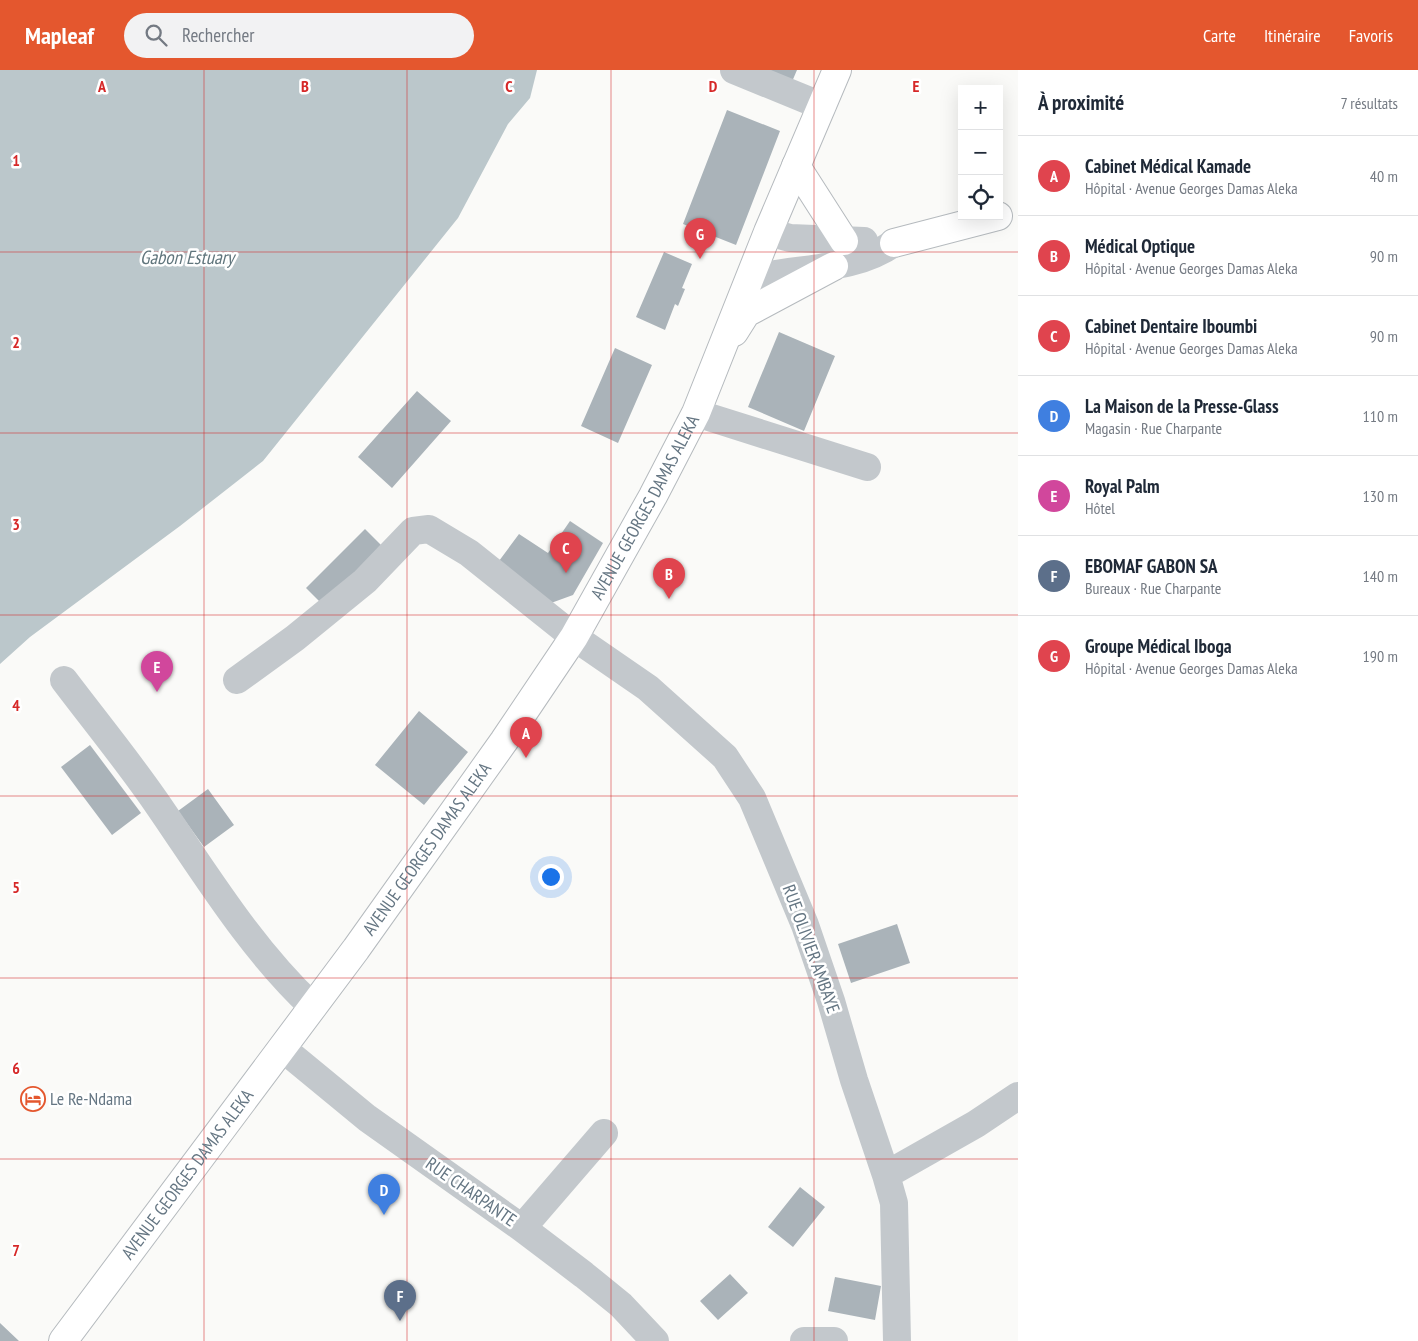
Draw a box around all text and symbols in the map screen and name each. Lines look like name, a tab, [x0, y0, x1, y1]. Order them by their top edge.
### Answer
search box	[124, 13, 474, 58]
text: Mapleaf	[25, 20, 94, 51]
icon: search	[142, 21, 170, 49]
text: Rechercher	[182, 23, 254, 47]
text: Carte	[1203, 24, 1236, 47]
text: Itinéraire	[1264, 24, 1321, 47]
text: Favoris	[1349, 24, 1393, 47]
text: A	[97, 76, 107, 96]
text: B	[301, 76, 309, 96]
text: C	[505, 76, 513, 96]
text: D	[709, 76, 718, 96]
text: E	[913, 76, 920, 96]
map controls	[958, 85, 1003, 220]
button: +	[958, 85, 1003, 130]
text: À proximité	[1038, 89, 1124, 116]
text: 7 résultats	[1340, 93, 1398, 113]
button: −	[958, 130, 1003, 175]
text: 1	[12, 150, 20, 170]
text: Cabinet Médical Kamade	[1085, 154, 1251, 178]
text: A	[1050, 166, 1058, 186]
text: 40 m	[1370, 166, 1398, 186]
button: locate	[958, 175, 1003, 220]
text: Hôpital · Avenue Georges Damas Aleka	[1085, 178, 1298, 198]
pin: G	[684, 218, 716, 259]
text: Médical Optique	[1085, 234, 1195, 258]
water label: Gabon Estuary	[140, 245, 237, 269]
text: B	[1050, 246, 1058, 266]
text: 90 m	[1370, 246, 1398, 266]
text: Hôpital · Avenue Georges Damas Aleka	[1085, 258, 1298, 278]
text: Cabinet Dentaire Iboumbi	[1085, 314, 1257, 338]
text: C	[1050, 326, 1058, 346]
text: 90 m	[1370, 326, 1398, 346]
text: 2	[12, 332, 20, 352]
text: Hôpital · Avenue Georges Damas Aleka	[1085, 338, 1298, 358]
text: La Maison de la Presse-Glass	[1085, 394, 1279, 418]
text: D	[1050, 406, 1058, 426]
text: 110 m	[1363, 406, 1398, 426]
street label: AVENUE GEORGES DAMAS ALEKA	[585, 410, 704, 603]
text: Magasin · Rue Charpante	[1085, 418, 1222, 438]
text: Royal Palm	[1085, 474, 1160, 498]
text: E	[1051, 486, 1057, 506]
text: 130 m	[1363, 486, 1398, 506]
text: Hôtel	[1085, 498, 1115, 518]
text: 3	[12, 514, 20, 534]
pin: C	[550, 532, 582, 573]
text: EBOMAF GABON SA	[1085, 554, 1218, 578]
pin: B	[653, 558, 685, 599]
text: F	[1051, 566, 1057, 586]
text: 140 m	[1363, 566, 1398, 586]
text: Bureaux · Rue Charpante	[1085, 578, 1221, 598]
text: Groupe Médical Iboga	[1085, 634, 1232, 658]
text: G	[1050, 646, 1058, 666]
text: 190 m	[1363, 646, 1398, 666]
pin: E	[141, 651, 173, 692]
text: Hôpital · Avenue Georges Damas Aleka	[1085, 658, 1298, 678]
text: 4	[12, 695, 20, 715]
pin: A	[510, 717, 542, 758]
street label: AVENUE GEORGES DAMAS ALEKA	[357, 758, 496, 940]
your location	[538, 864, 564, 890]
text: 5	[12, 877, 20, 897]
street label: RUE OLIVIER AMBAYE	[778, 881, 845, 1016]
text: 6	[12, 1058, 20, 1078]
street label: AVENUE GEORGES DAMAS ALEKA	[116, 1084, 258, 1264]
hotel icon: Le Re-Ndama	[20, 1086, 46, 1112]
place label: Le Re-Ndama	[50, 1087, 132, 1110]
street label: RUE CHARPANTE	[421, 1152, 521, 1231]
pin: D	[368, 1174, 400, 1215]
text: 7	[12, 1240, 20, 1260]
pin: F	[384, 1280, 416, 1321]

